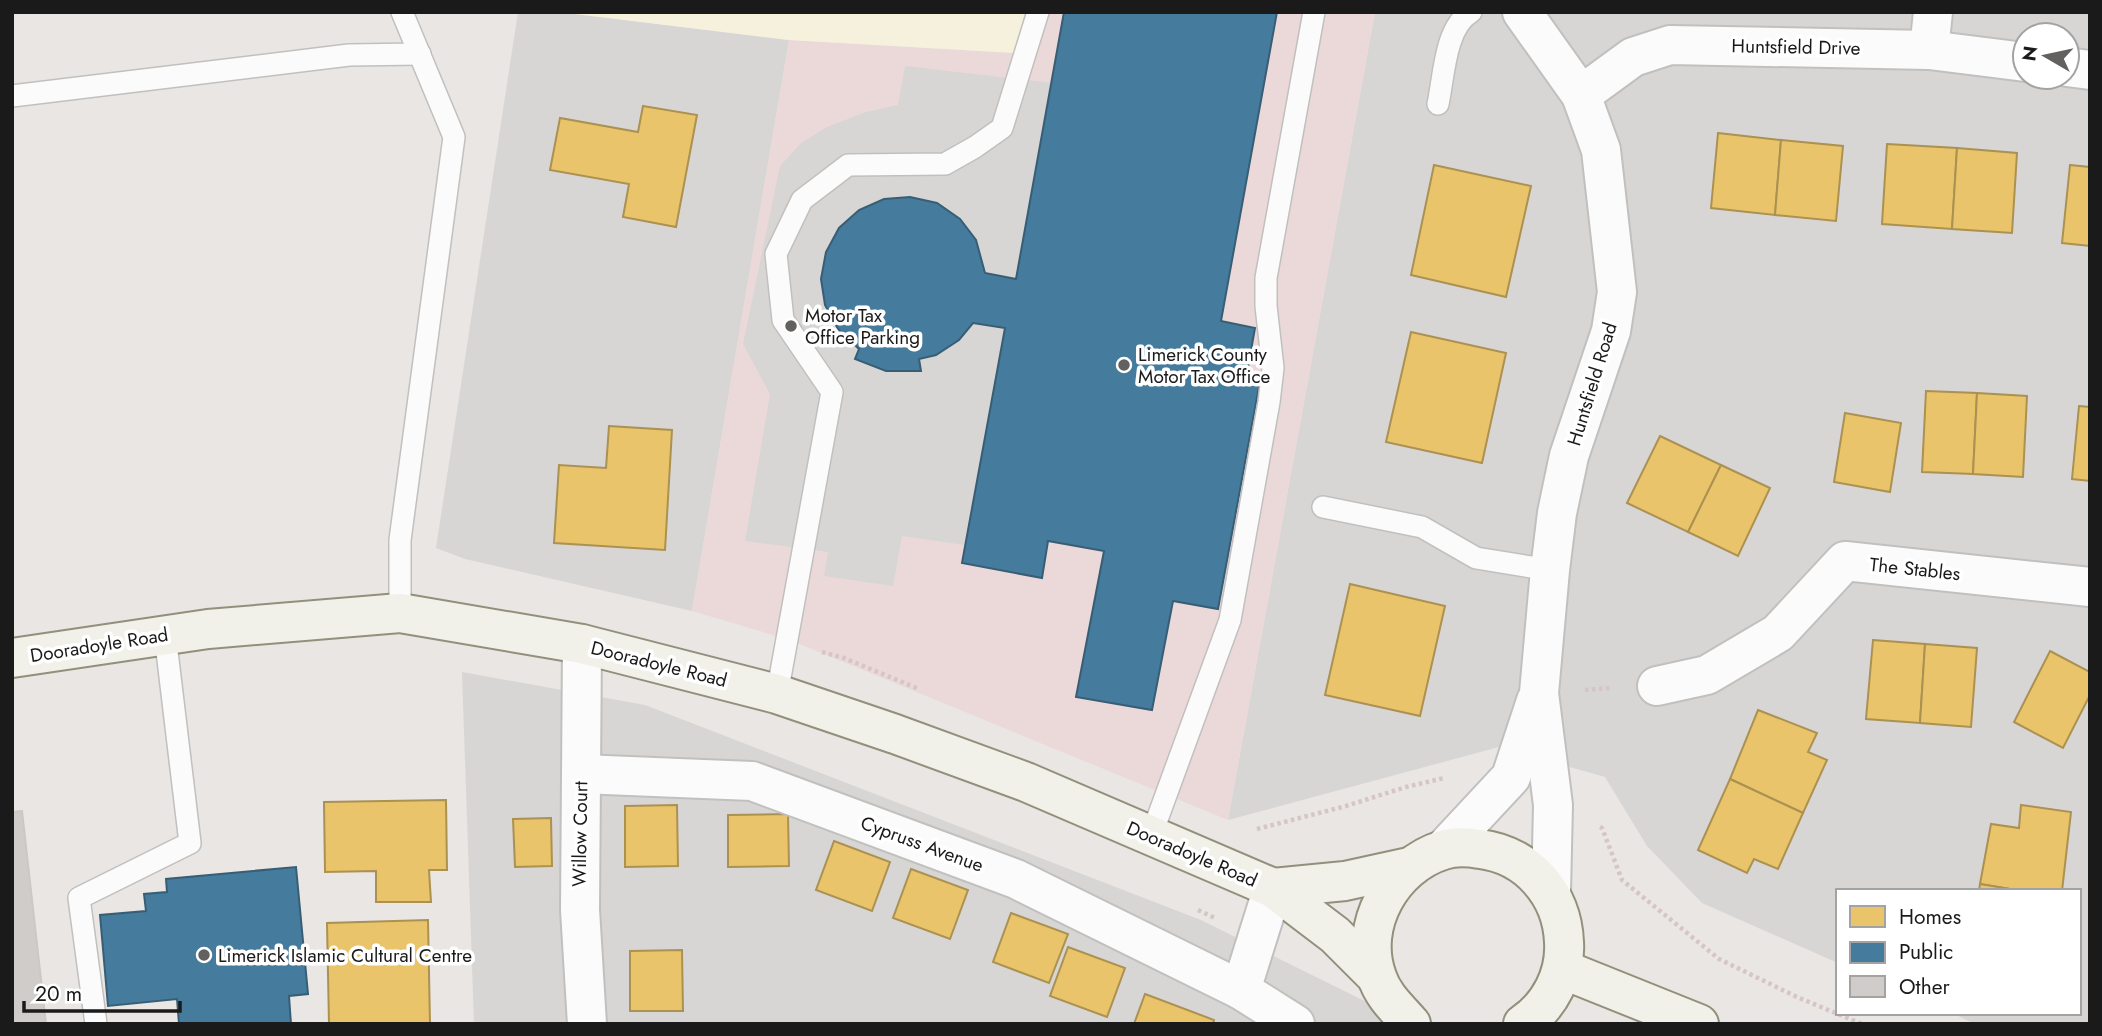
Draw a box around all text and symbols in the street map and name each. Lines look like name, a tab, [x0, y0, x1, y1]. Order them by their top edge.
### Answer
north arrow	[2011, 21, 2081, 91]
street label: Huntsfield Drive	[1731, 32, 1861, 62]
text: N	[2015, 44, 2044, 63]
place label: Motor Tax Office Parking	[805, 302, 920, 351]
marker: Motor Tax Office Parking	[783, 318, 799, 334]
street label: Huntsfield Road	[1560, 319, 1624, 449]
place label: Limerick County Motor Tax Office	[1138, 341, 1271, 390]
marker: Limerick County Motor Tax Office	[1116, 357, 1132, 373]
street label: The Stables	[1868, 551, 1962, 587]
street label: Dooradoyle Road	[28, 621, 170, 669]
street label: Dooradoyle Road	[588, 634, 730, 694]
street label: Willow Court	[566, 781, 594, 887]
street label: Cypruss Avenue	[857, 809, 987, 879]
street label: Dooradoyle Road	[1123, 814, 1261, 894]
legend	[1836, 889, 2081, 1015]
text: Homes	[1899, 902, 1961, 932]
text: Public	[1899, 937, 1953, 967]
place label: Limerick Islamic Cultural Centre	[218, 942, 472, 969]
marker: Limerick Islamic Cultural Centre	[196, 947, 212, 963]
scale bar	[24, 970, 180, 1014]
text: Other	[1899, 972, 1950, 1002]
text: 20 m	[35, 979, 82, 1009]

